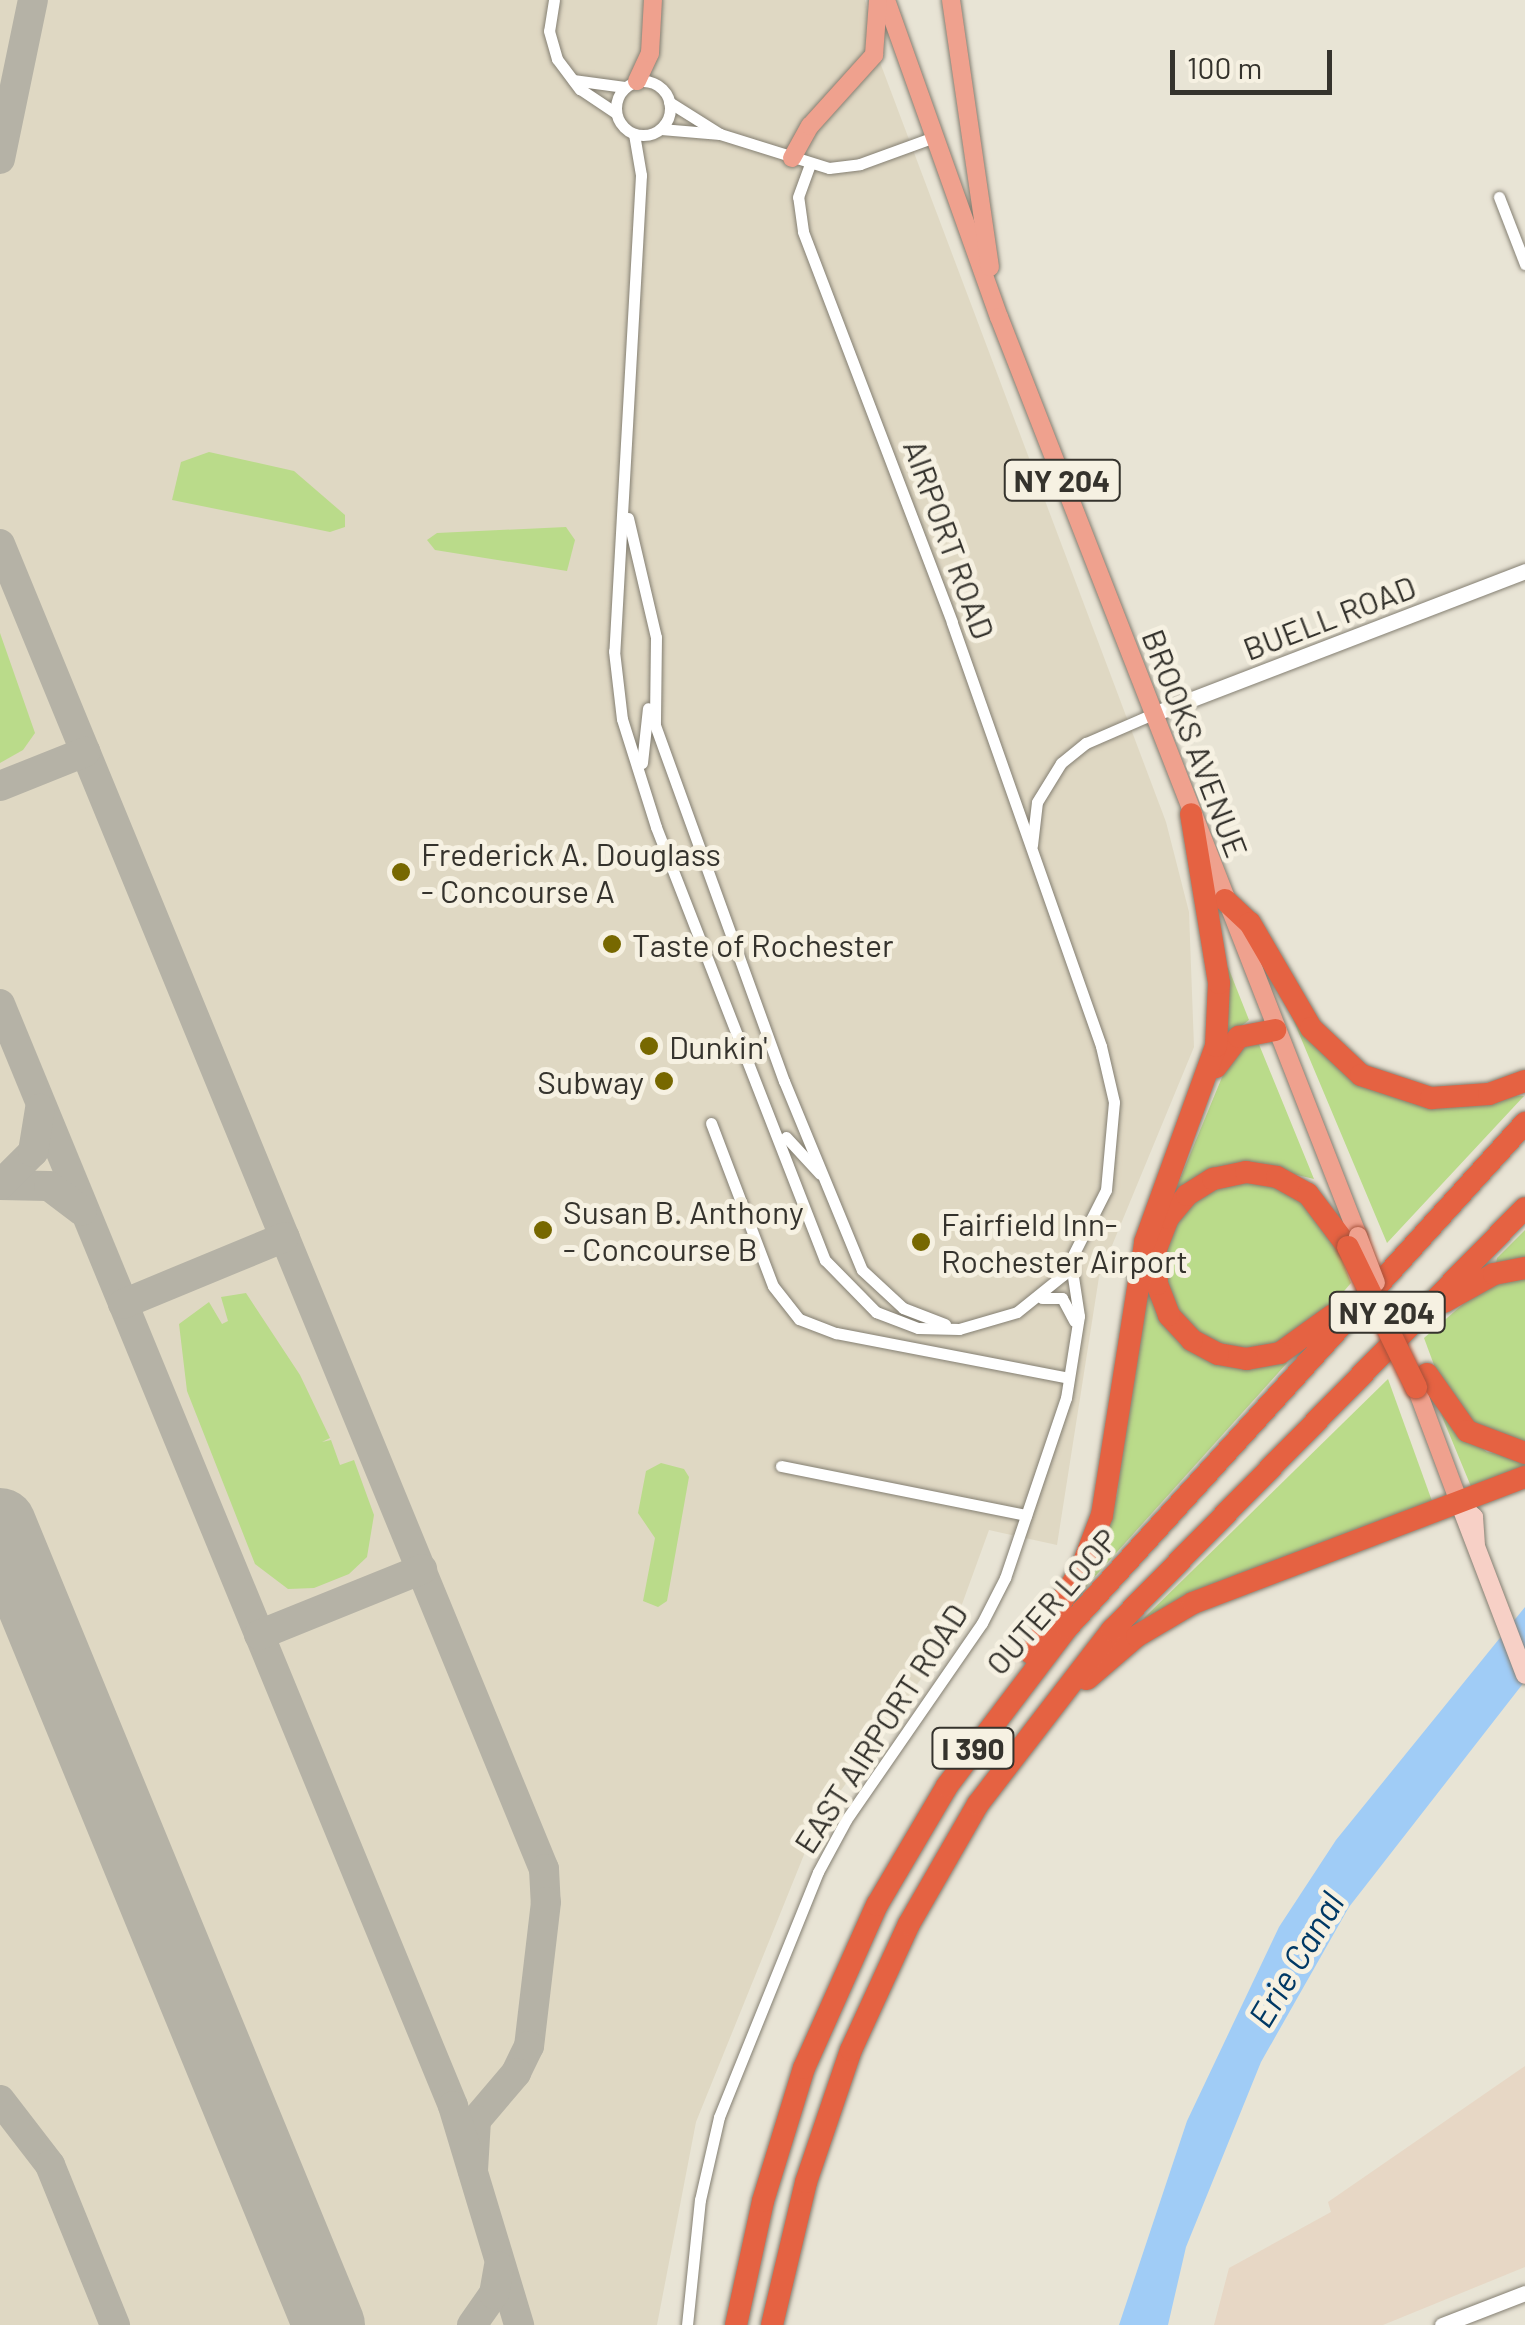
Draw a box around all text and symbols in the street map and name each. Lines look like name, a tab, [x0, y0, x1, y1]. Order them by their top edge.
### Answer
scale bar	[1175, 30, 1338, 92]
text: 100 m	[1187, 49, 1262, 85]
street label: AIRPORT ROAD	[896, 434, 1004, 644]
road number: NY 204	[1002, 455, 1122, 505]
street label: BUELL ROAD	[1237, 567, 1421, 667]
street label: BROOKS AVENUE	[1135, 624, 1257, 862]
place label: Frederick A. Douglass - Concourse A	[421, 835, 721, 910]
marker: Frederick A. Douglass - Concourse A	[390, 861, 412, 883]
place label: Taste of Rochester	[632, 925, 894, 963]
marker: Taste of Rochester	[601, 933, 623, 955]
place label: Dunkin'	[669, 1027, 767, 1065]
marker: Dunkin'	[638, 1035, 660, 1057]
place label: Subway	[537, 1062, 644, 1100]
marker: Subway	[653, 1070, 675, 1092]
place label: Susan B. Anthony - Concourse B	[563, 1193, 804, 1268]
place label: Fairfield Inn- Rochester Airport	[941, 1205, 1188, 1280]
marker: Susan B. Anthony - Concourse B	[532, 1219, 554, 1241]
marker: Fairfield Inn- Rochester Airport	[910, 1231, 932, 1253]
road number: NY 204	[1327, 1287, 1447, 1337]
street label: OUTER LOOP	[977, 1520, 1125, 1682]
street label: EAST AIRPORT ROAD	[785, 1596, 975, 1860]
road number: I 390	[930, 1723, 1016, 1773]
water label: Erie Canal	[1238, 1884, 1352, 2034]

